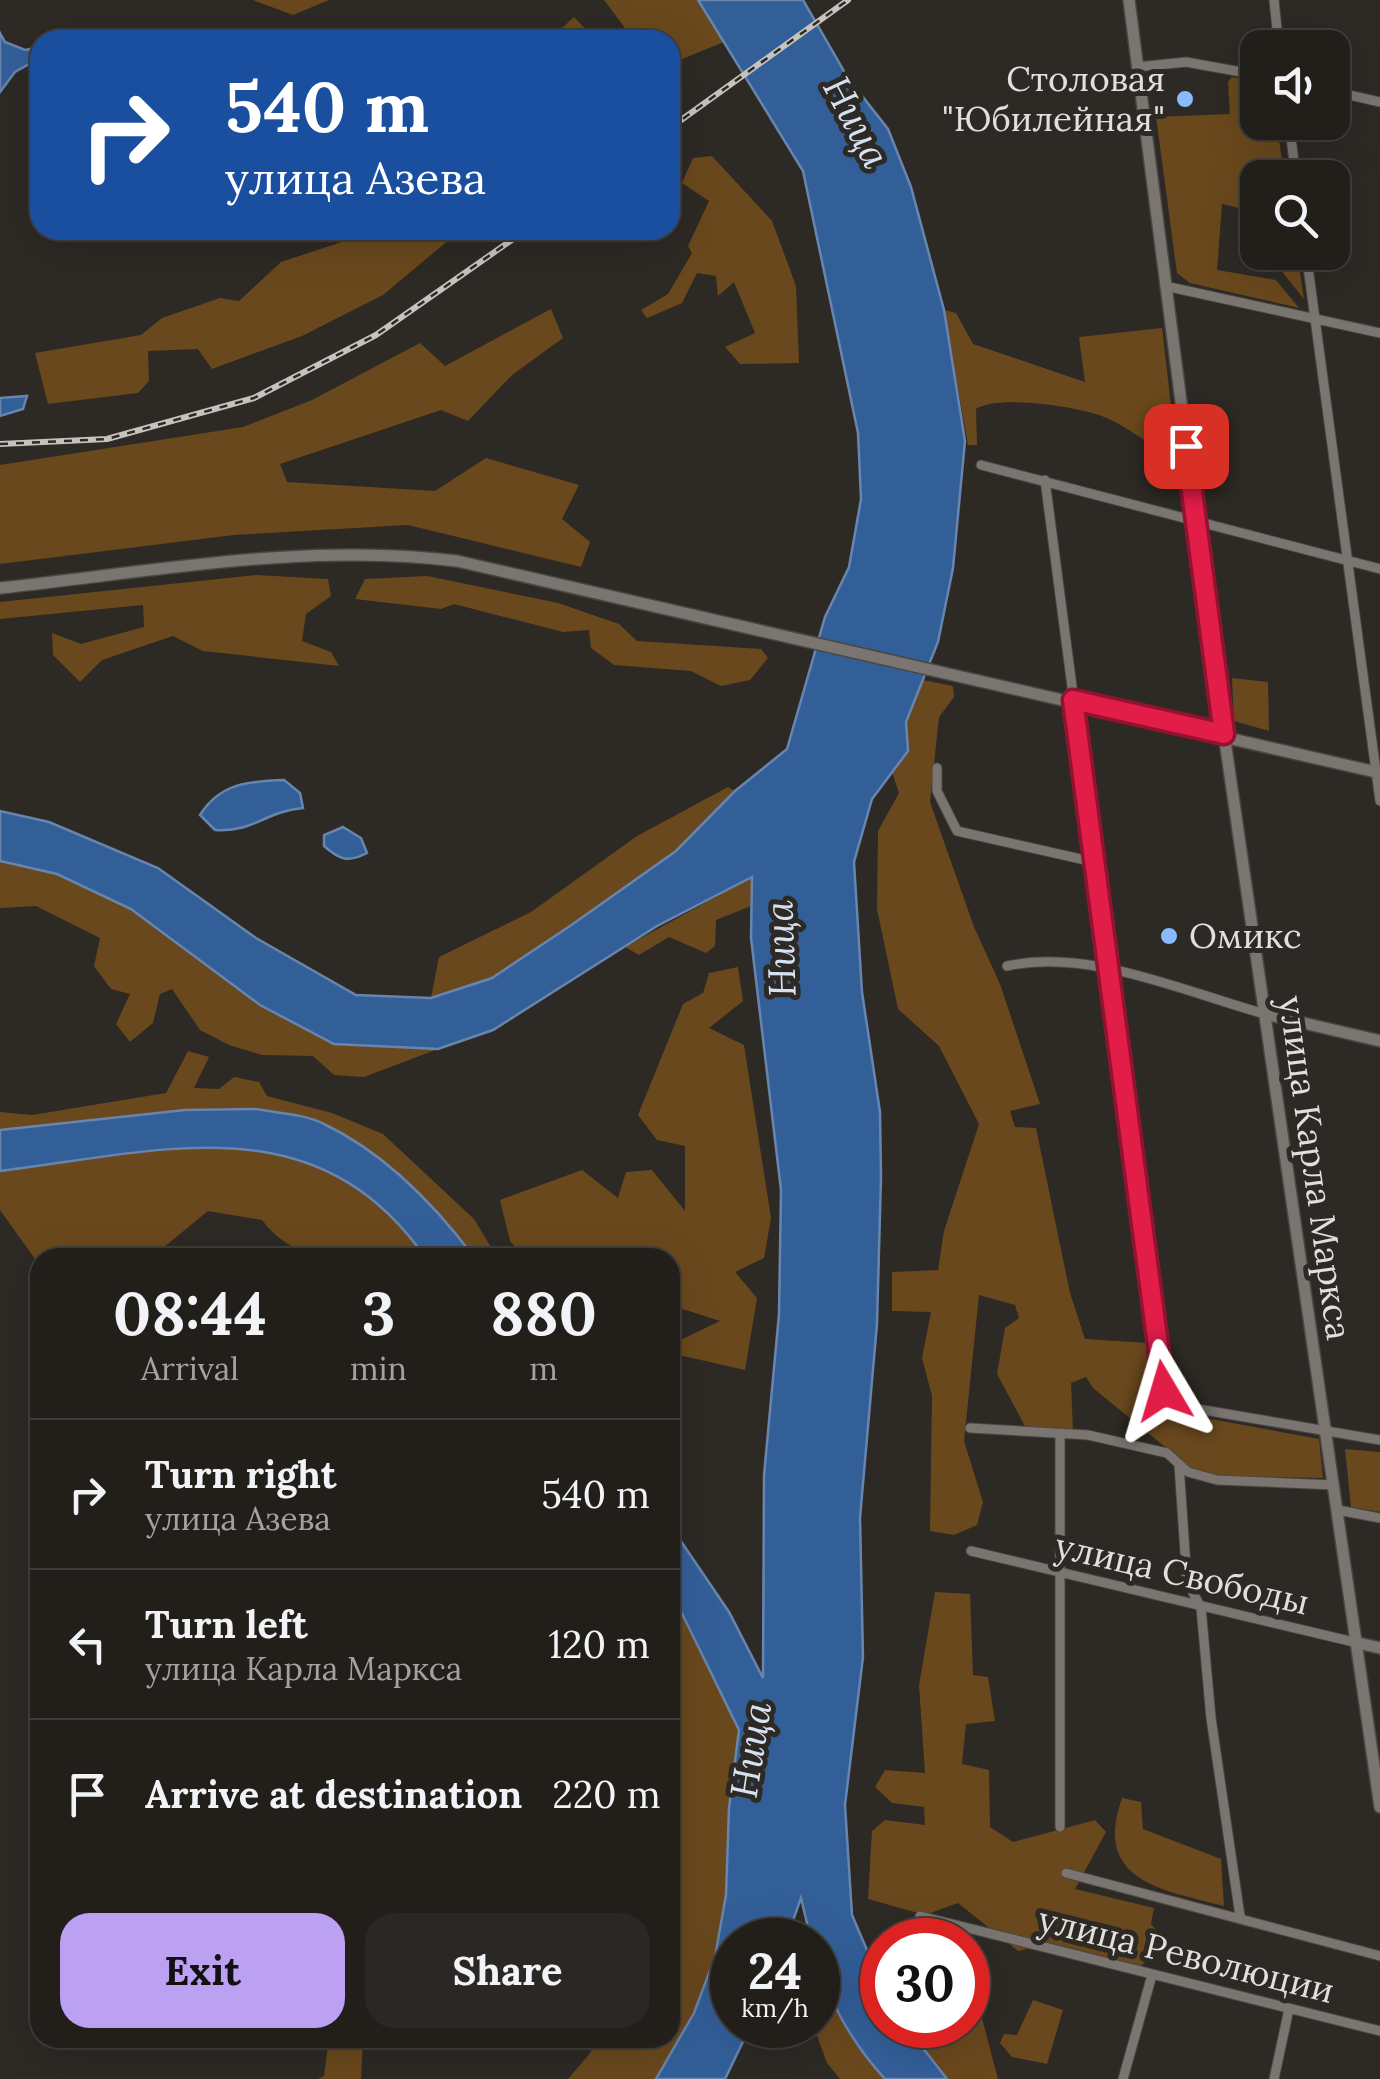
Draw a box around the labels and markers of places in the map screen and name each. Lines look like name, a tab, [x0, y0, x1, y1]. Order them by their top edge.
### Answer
place label: Столовая "Юбилейная"	[942, 56, 1165, 141]
marker: Столовая "Юбилейная"	[1174, 88, 1196, 110]
pin	[1144, 404, 1229, 489]
place label: Омикс	[1189, 913, 1302, 958]
marker: Омикс	[1158, 925, 1180, 947]

